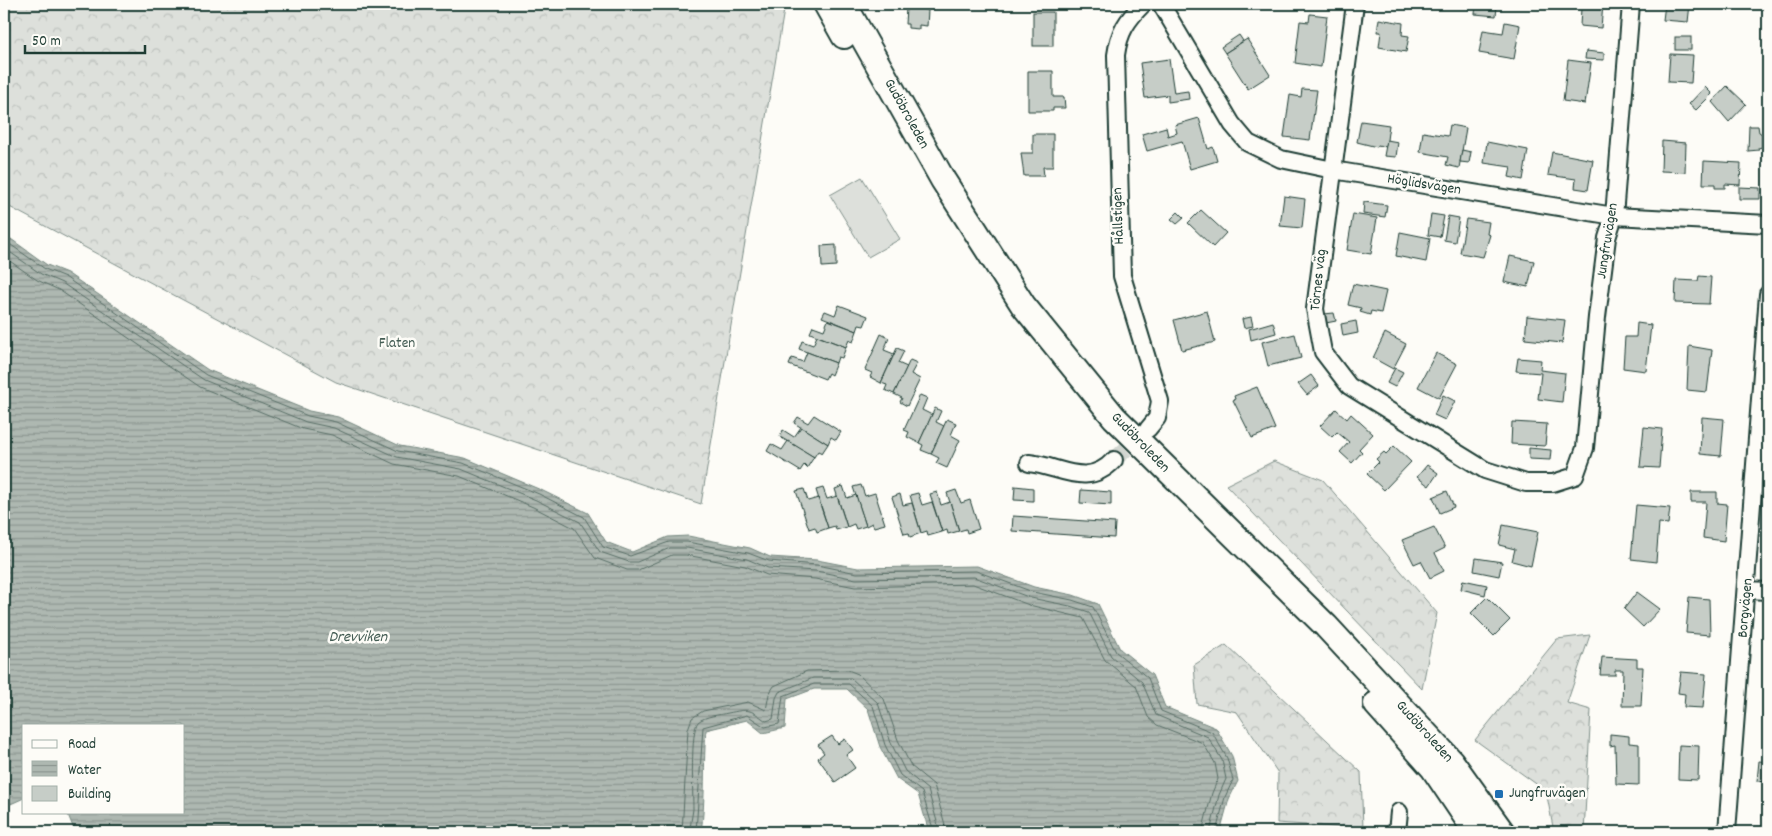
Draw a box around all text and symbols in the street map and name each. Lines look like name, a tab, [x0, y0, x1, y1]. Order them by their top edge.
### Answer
scale bar	[25, 22, 145, 54]
text: 50 m	[32, 31, 61, 53]
street label: Gudöbroleden	[878, 75, 934, 153]
street label: Höglidsvägen	[1386, 168, 1463, 202]
street label: Hållstigen	[1107, 187, 1131, 245]
street label: Jungfruvägen	[1591, 201, 1625, 281]
street label: Törnes väg	[1305, 248, 1333, 312]
park label: Flaten	[379, 333, 415, 355]
street label: Gudöbroleden	[1105, 408, 1175, 478]
street label: Borgvägen	[1732, 577, 1760, 639]
water label: Drevviken	[329, 626, 388, 649]
street label: Gudöbroleden	[1390, 696, 1458, 768]
legend	[22, 724, 185, 814]
text: Road	[68, 734, 96, 756]
text: Water	[68, 760, 102, 782]
place label: Jungfruvägen	[1509, 783, 1586, 805]
text: Building	[68, 784, 111, 806]
marker: Jungfruvägen	[1493, 788, 1505, 800]

